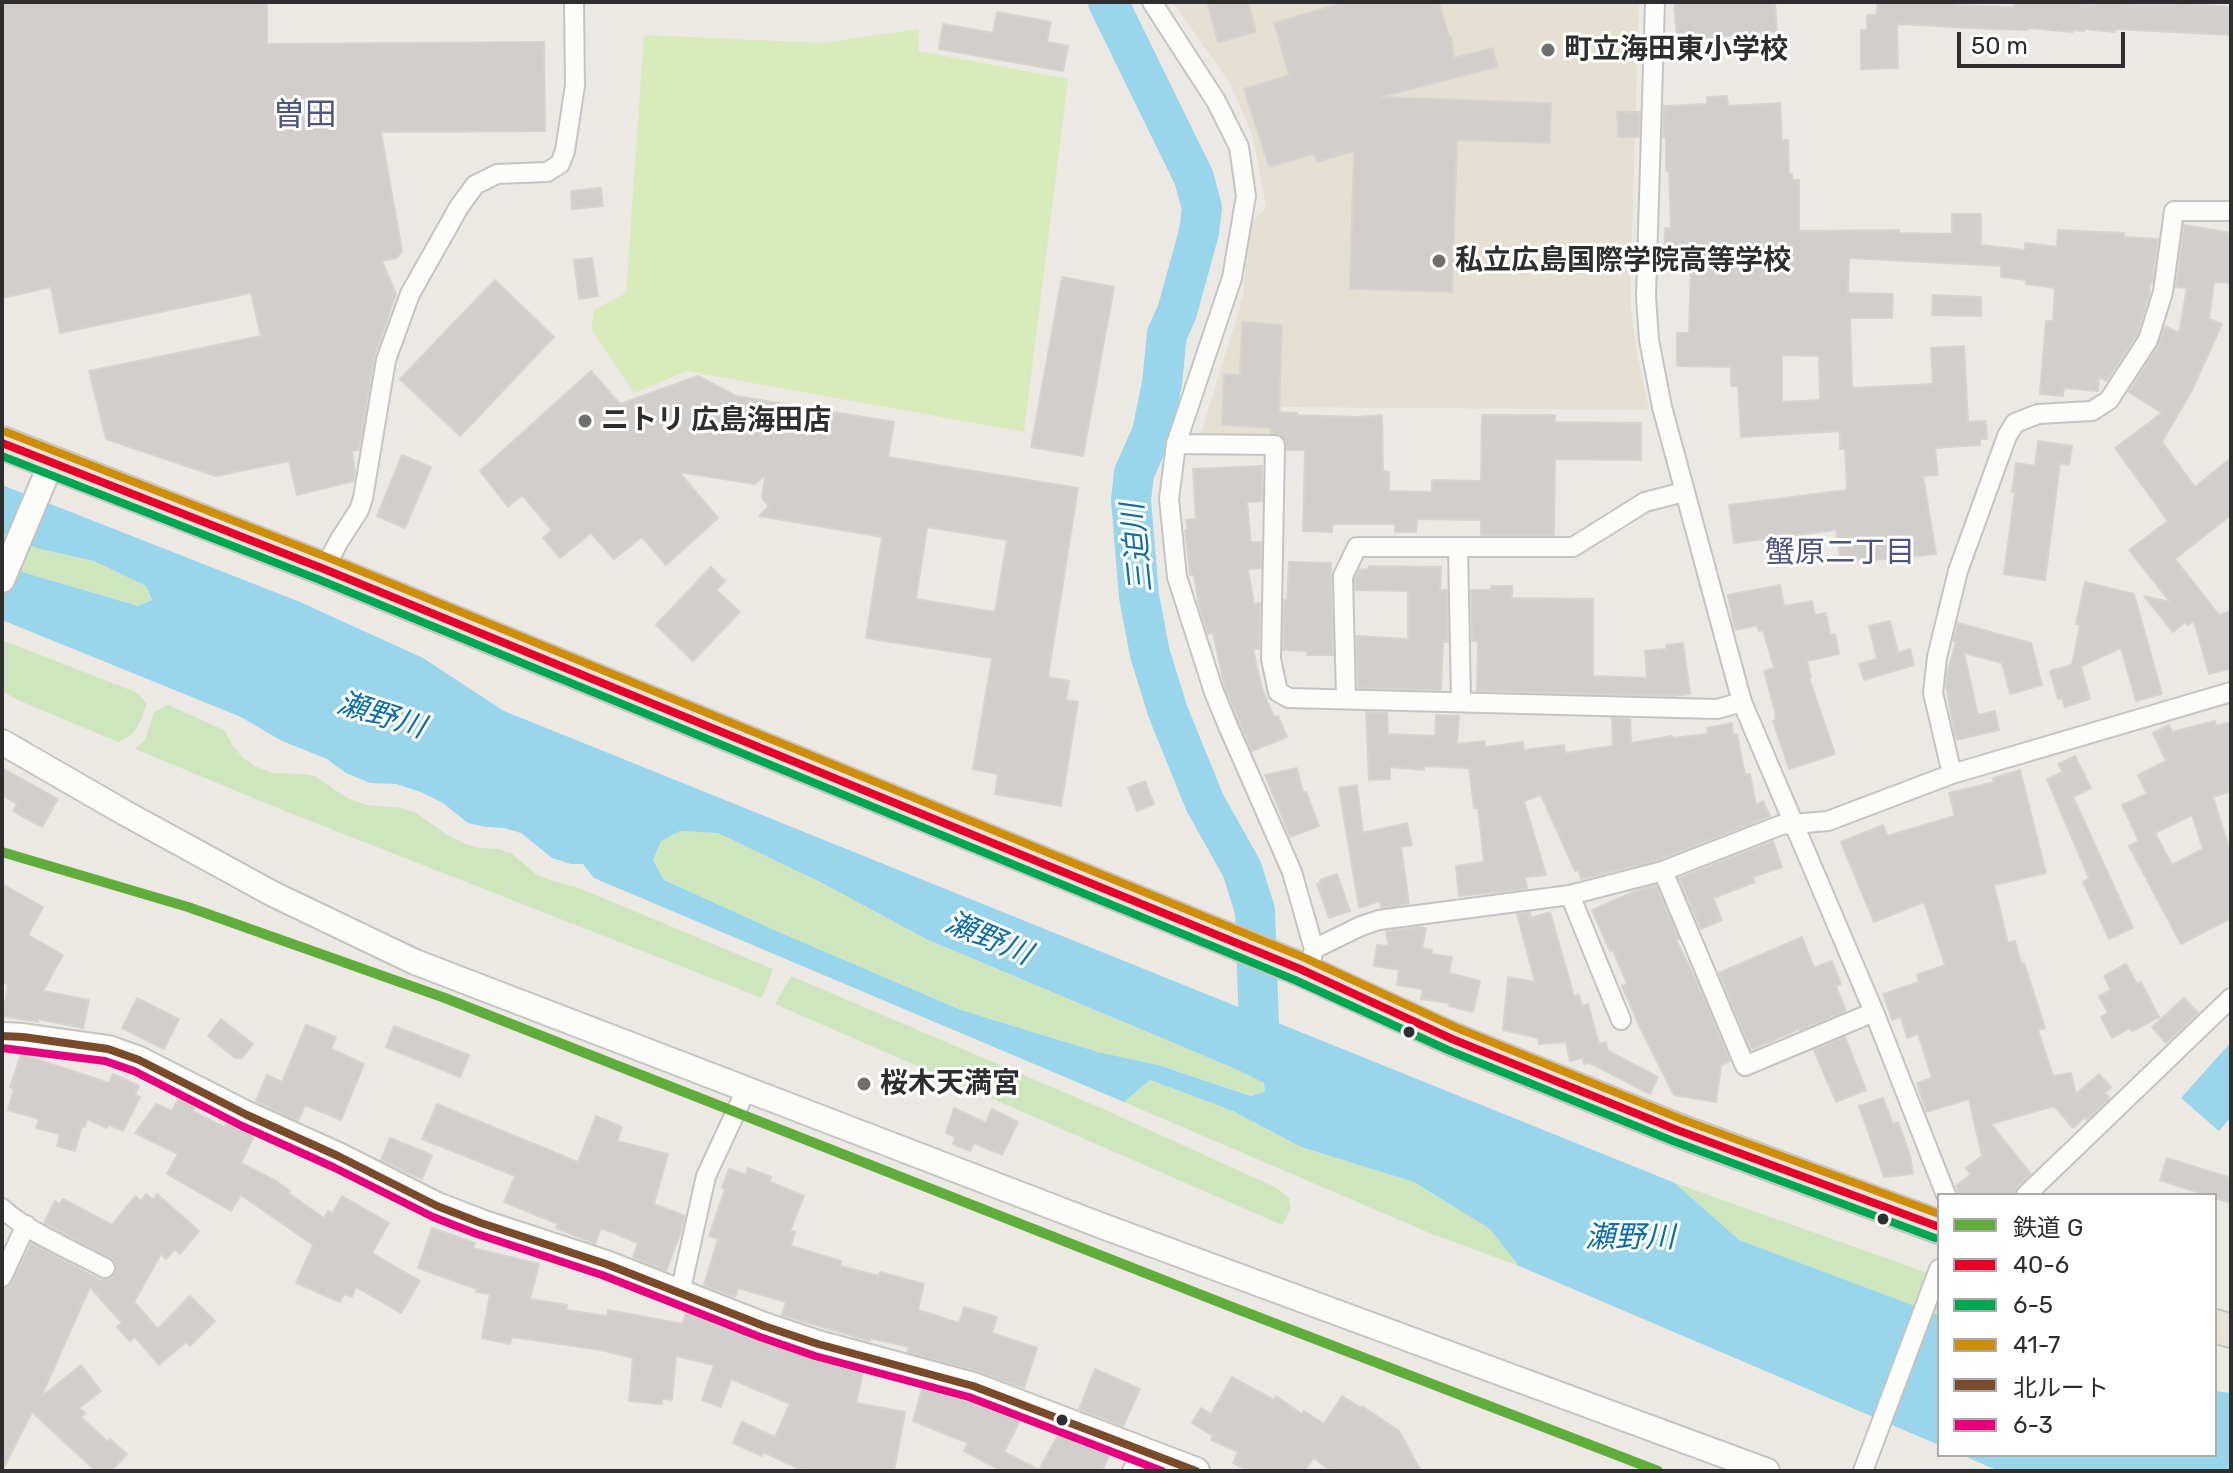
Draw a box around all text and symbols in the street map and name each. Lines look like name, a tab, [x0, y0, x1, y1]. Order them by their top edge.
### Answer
scale bar	[1961, 16, 2129, 66]
text: 50 m	[1971, 32, 2028, 60]
place label: 町立海田東小学校	[1564, 33, 1788, 67]
marker: 町立海田東小学校	[1539, 41, 1557, 59]
district label: 曽田	[273, 97, 337, 135]
place label: 私立広島国際学院高等学校	[1455, 244, 1791, 278]
marker: 私立広島国際学院高等学校	[1430, 252, 1448, 270]
place label: ニトリ 広島海田店	[601, 404, 831, 438]
marker: ニトリ 広島海田店	[576, 412, 594, 430]
water label: 三迫川	[1115, 501, 1161, 595]
district label: 蟹原二丁目	[1765, 535, 1915, 571]
water label: 瀬野川	[333, 686, 429, 746]
water label: 瀬野川	[940, 905, 1036, 973]
unlabelled marker	[1401, 1024, 1417, 1040]
place label: 桜木天満宮	[880, 1067, 1020, 1101]
marker: 桜木天満宮	[855, 1075, 873, 1093]
legend	[1937, 1193, 2217, 1457]
unlabelled marker	[1875, 1211, 1891, 1227]
text: 鉄道 G	[2013, 1214, 2083, 1242]
water label: 瀬野川	[1585, 1220, 1675, 1256]
text: 40-6	[2013, 1251, 2069, 1279]
text: 6-5	[2013, 1291, 2053, 1319]
text: 41-7	[2013, 1331, 2060, 1359]
text: 北ルート	[2013, 1374, 2109, 1402]
text: 6-3	[2013, 1411, 2053, 1439]
unlabelled marker	[1054, 1412, 1070, 1428]

